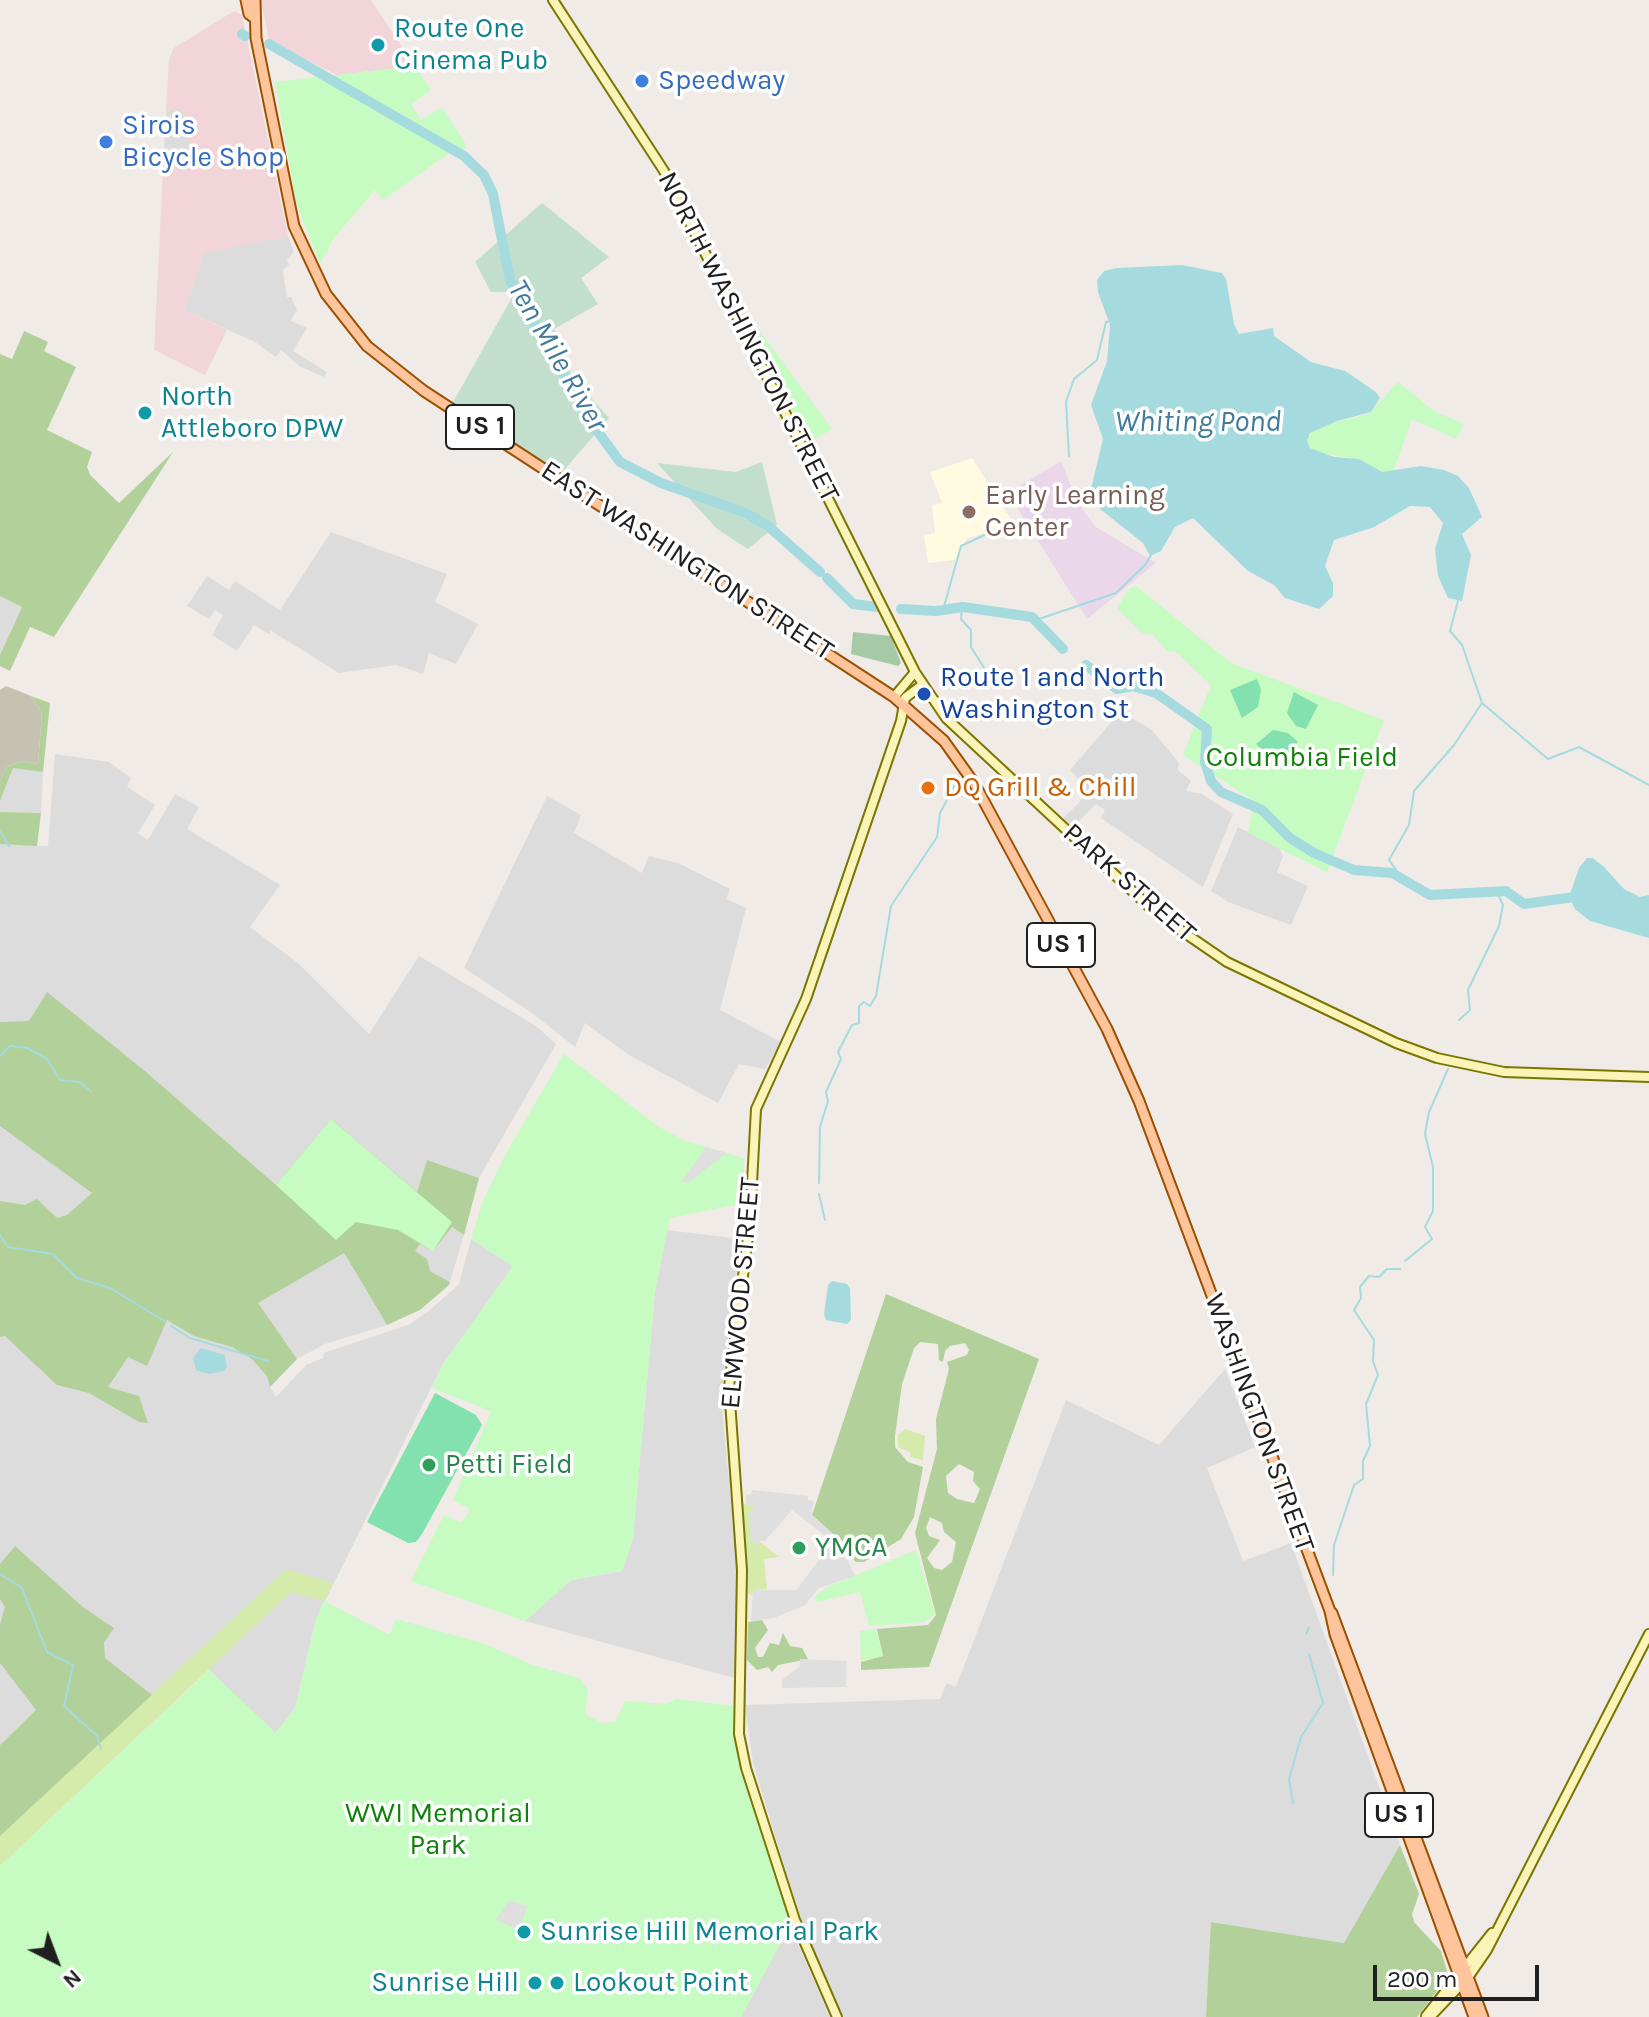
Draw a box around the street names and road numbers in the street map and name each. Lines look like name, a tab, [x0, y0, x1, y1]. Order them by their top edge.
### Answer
street label: NORTH WASHINGTON STREET	[650, 166, 846, 508]
road number: US 1	[446, 405, 514, 449]
street label: EAST WASHINGTON STREET	[535, 454, 839, 668]
street label: PARK STREET	[1056, 816, 1202, 950]
road number: US 1	[1027, 923, 1095, 967]
street label: ELMWOOD STREET	[714, 1176, 768, 1410]
street label: WASHINGTON STREET	[1197, 1289, 1321, 1557]
road number: US 1	[1365, 1793, 1433, 1837]

